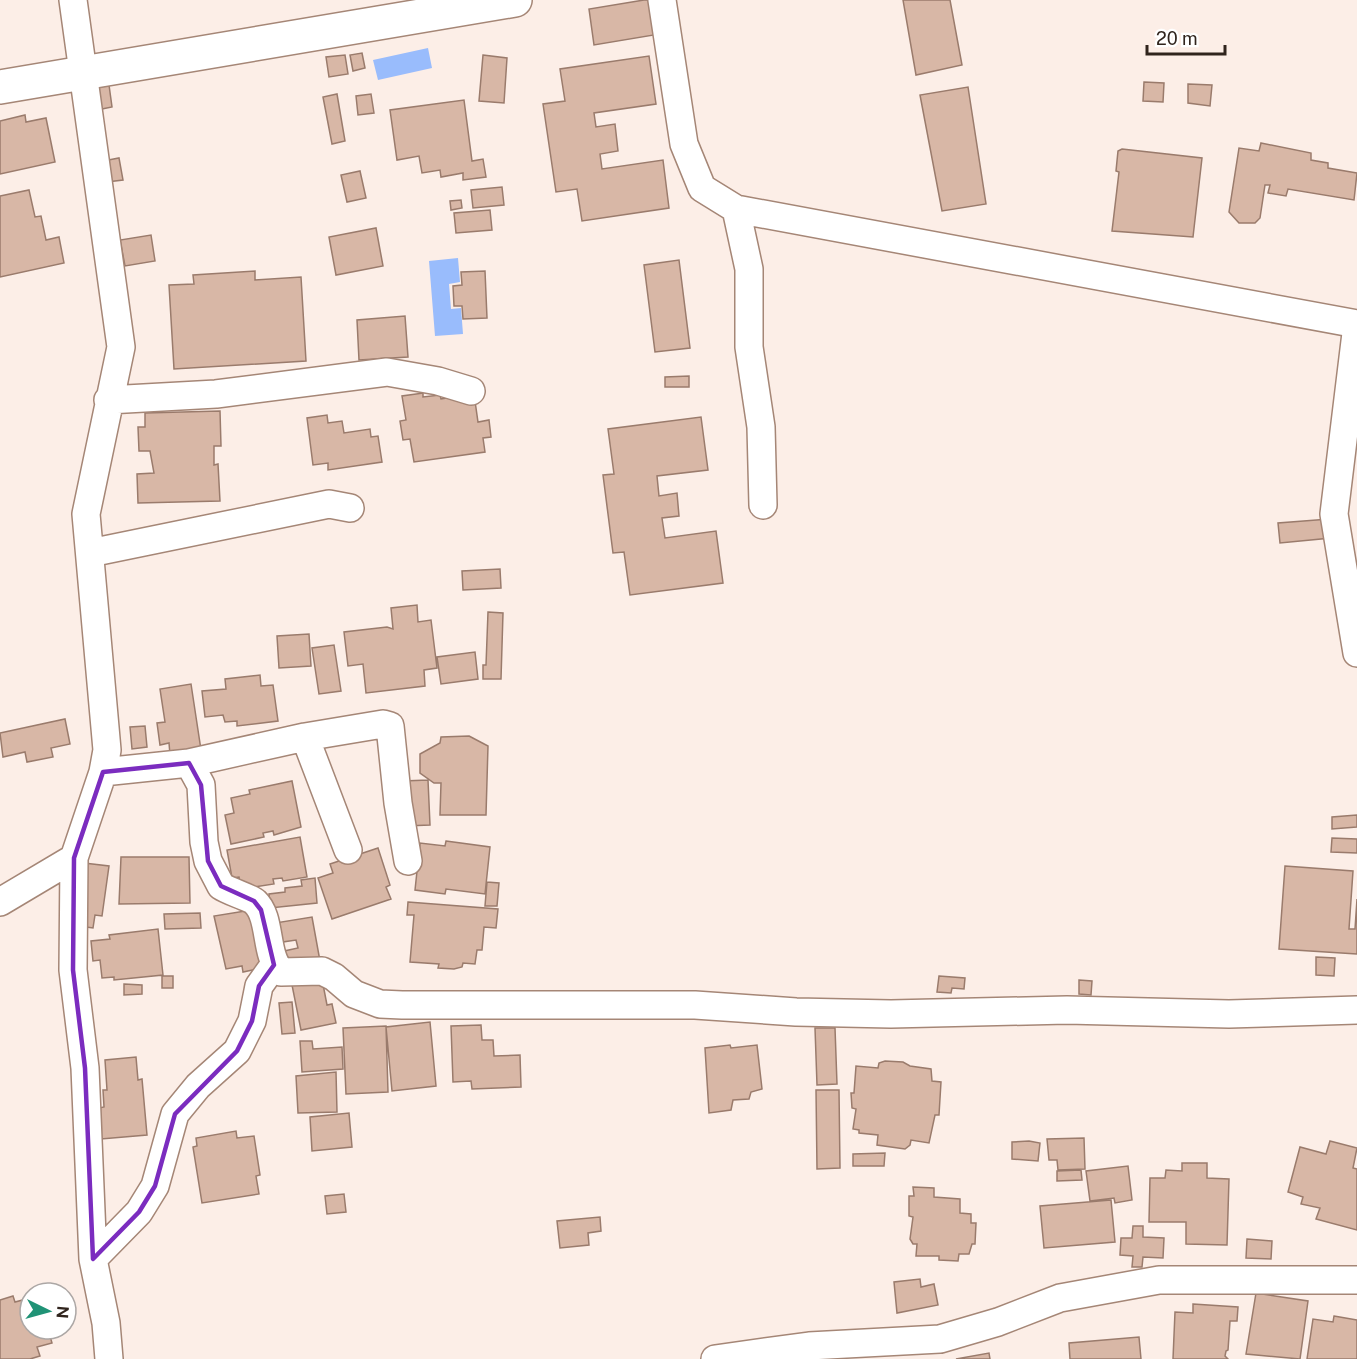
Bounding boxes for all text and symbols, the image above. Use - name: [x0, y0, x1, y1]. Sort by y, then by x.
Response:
- scale bar: [1147, 18, 1225, 56]
- text: 20 m: [1156, 28, 1198, 49]
- north arrow: [18, 1281, 78, 1341]
- text: N: [52, 1305, 72, 1319]

